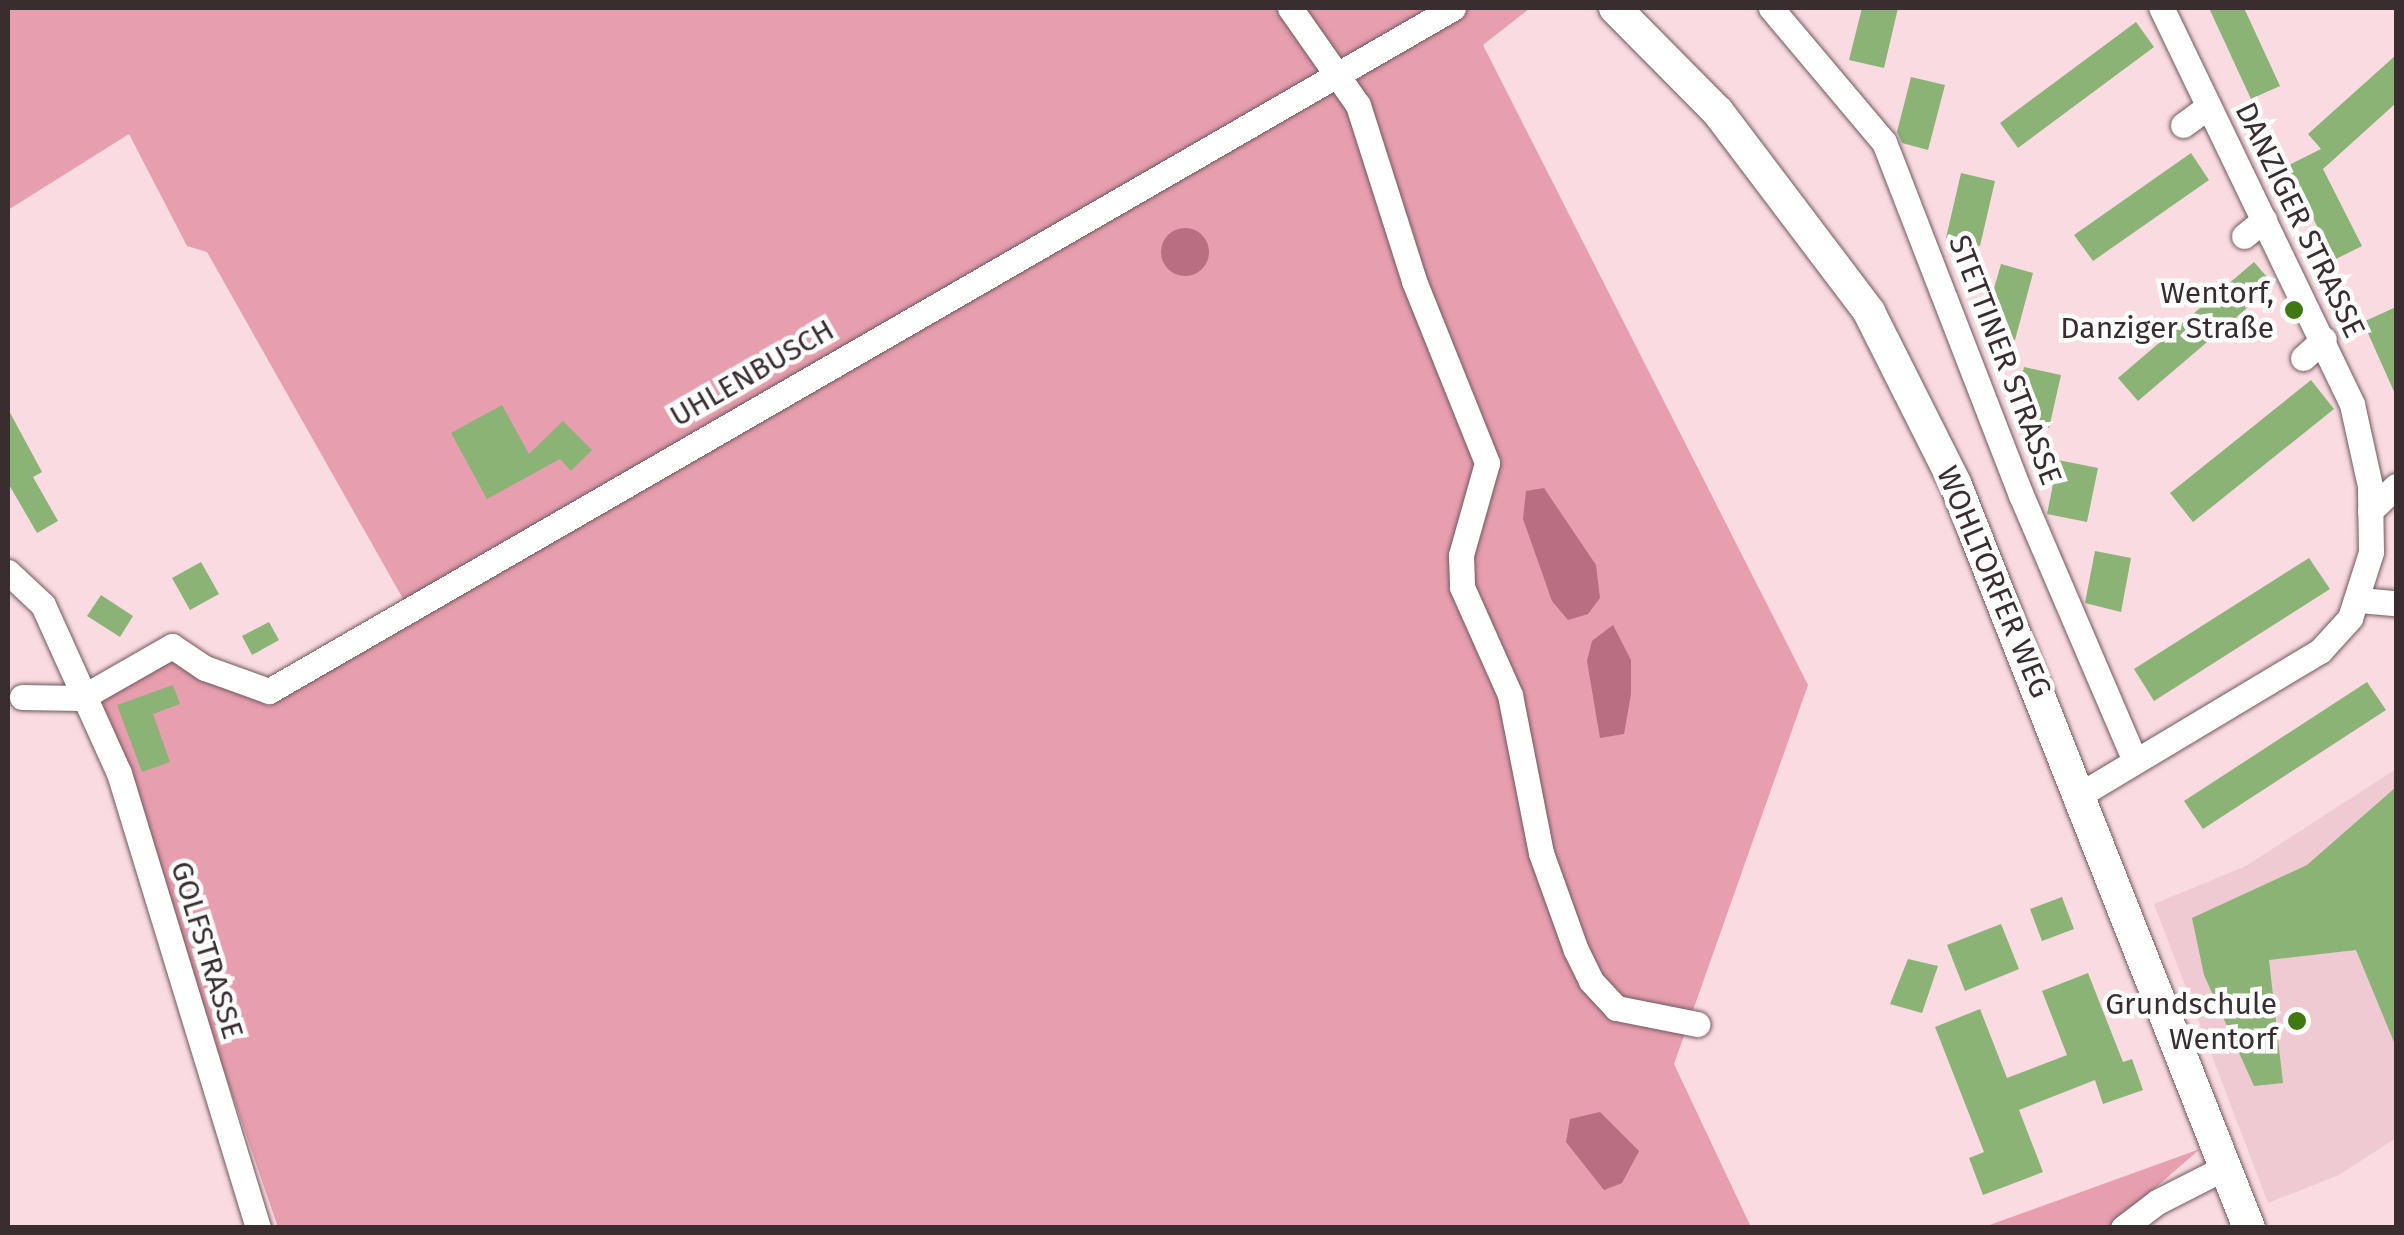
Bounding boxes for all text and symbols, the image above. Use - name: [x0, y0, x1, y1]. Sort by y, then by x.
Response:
- street label: DANZIGER STRASSE: [2227, 97, 2373, 343]
- street label: STETTINER STRASSE: [1941, 230, 2069, 490]
- place label: Wentorf, Danziger Straße: [2060, 275, 2274, 346]
- marker: Wentorf, Danziger Straße: [2283, 299, 2305, 321]
- street label: UHLENBUSCH: [664, 312, 840, 434]
- street label: WOHLTORFER WEG: [1929, 461, 2059, 703]
- street label: GOLFSTRASSE: [163, 857, 251, 1043]
- place label: Grundschule Wentorf: [2105, 986, 2277, 1056]
- marker: Grundschule Wentorf: [2286, 1010, 2308, 1032]

